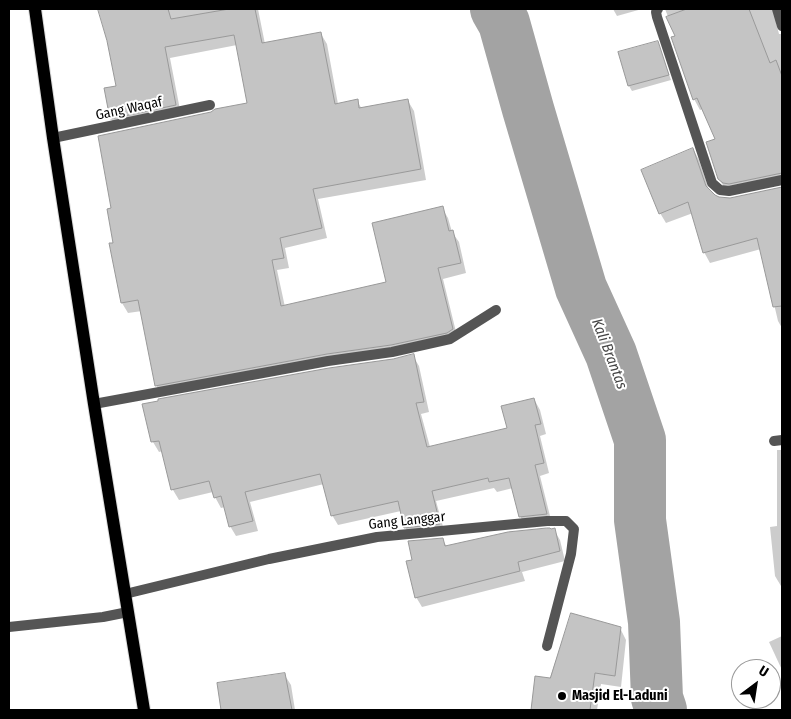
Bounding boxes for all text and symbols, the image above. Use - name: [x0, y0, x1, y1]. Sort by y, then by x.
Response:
- street label: Gang Waqaf: [94, 94, 164, 124]
- water label: Kali Brantas: [587, 316, 631, 392]
- street label: Gang Langgar: [368, 509, 446, 533]
- north arrow: [731, 659, 781, 709]
- text: U: [756, 662, 771, 681]
- place label: Masjid El-Laduni: [572, 688, 668, 704]
- marker: Masjid El-Laduni: [556, 690, 568, 702]

